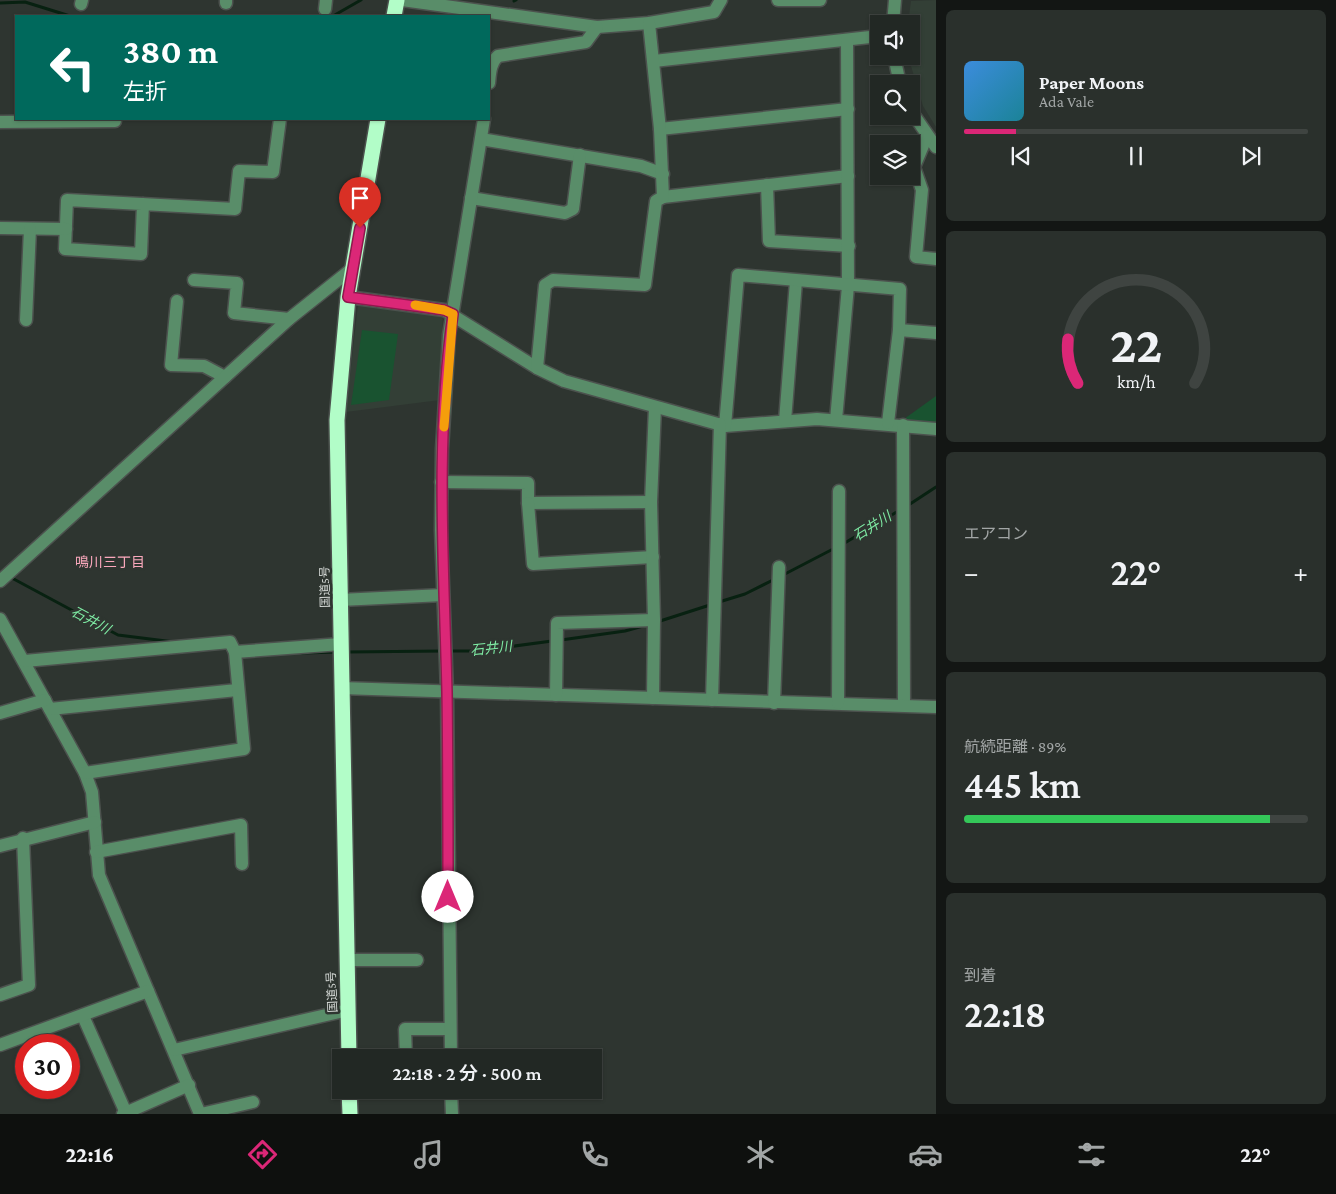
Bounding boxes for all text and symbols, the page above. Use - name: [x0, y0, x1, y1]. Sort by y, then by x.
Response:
- map controls: [870, 15, 920, 185]
- button: sound: [870, 15, 920, 65]
- text: 380 m: [123, 32, 218, 71]
- icon: left: [40, 35, 105, 100]
- text: Paper Moons: [1039, 72, 1144, 93]
- button: search: [870, 75, 920, 125]
- text: 左折: [123, 79, 167, 104]
- text: Ada Vale: [1039, 93, 1094, 110]
- button: layers: [870, 135, 920, 185]
- icon: previous: [1007, 142, 1035, 170]
- icon: pause: [1122, 142, 1150, 170]
- icon: next: [1237, 142, 1265, 170]
- pin: [339, 177, 381, 228]
- icon: arrive: [346, 184, 374, 212]
- text: 22: [1110, 315, 1162, 373]
- text: km/h: [1117, 372, 1156, 392]
- water label: 石井川: [850, 507, 896, 544]
- text: エアコン: [964, 525, 1028, 542]
- text: 22°: [1111, 551, 1161, 593]
- district label: 鳴川三丁目: [75, 554, 145, 570]
- text: −: [964, 557, 979, 588]
- text: +: [1293, 557, 1308, 588]
- street label: 国道5号: [318, 566, 332, 608]
- water label: 石井川: [69, 603, 115, 638]
- water label: 石井川: [469, 638, 515, 658]
- text: 航続距離 · 89%: [964, 738, 1066, 755]
- text: 445 km: [964, 764, 1081, 806]
- position arrow: [421, 870, 473, 922]
- text: 到着: [964, 967, 996, 984]
- street label: 国道5号: [324, 971, 340, 1013]
- text: 22:18: [964, 993, 1046, 1035]
- speed limit sign: 30: [15, 1034, 80, 1099]
- text: 22:18 · 2 分 · 500 m: [392, 1063, 542, 1084]
- icon: directions: [245, 1137, 280, 1172]
- icon: music: [411, 1137, 446, 1172]
- icon: phone: [577, 1137, 612, 1172]
- icon: climate: [743, 1137, 778, 1172]
- icon: car: [908, 1137, 943, 1172]
- icon: filters: [1074, 1137, 1109, 1172]
- text: 22:16: [65, 1142, 114, 1167]
- text: 22°: [1240, 1142, 1271, 1167]

